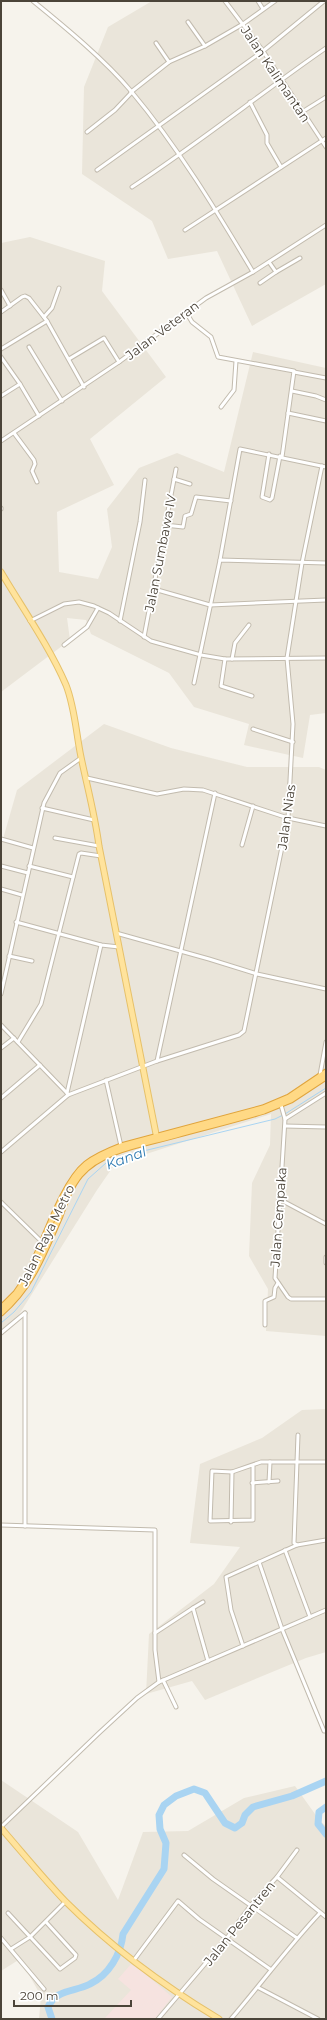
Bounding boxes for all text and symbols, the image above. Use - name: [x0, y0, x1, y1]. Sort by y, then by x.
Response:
- street label: Jalan Kalimantan: [237, 22, 314, 125]
- street label: Jalan Veteran: [121, 297, 202, 363]
- street label: Jalan Sumbawa IV: [141, 492, 179, 614]
- street label: Jalan Nias: [273, 783, 298, 852]
- water label: Kanal: [103, 1142, 149, 1174]
- street label: Jalan Cempaka: [266, 1167, 289, 1268]
- street label: Jalan Raya Metro: [14, 1182, 78, 1289]
- street label: Jalan Pesantren: [199, 1877, 278, 1969]
- scale bar: [14, 1982, 131, 2008]
- text: 200 m: [20, 1988, 59, 2003]

